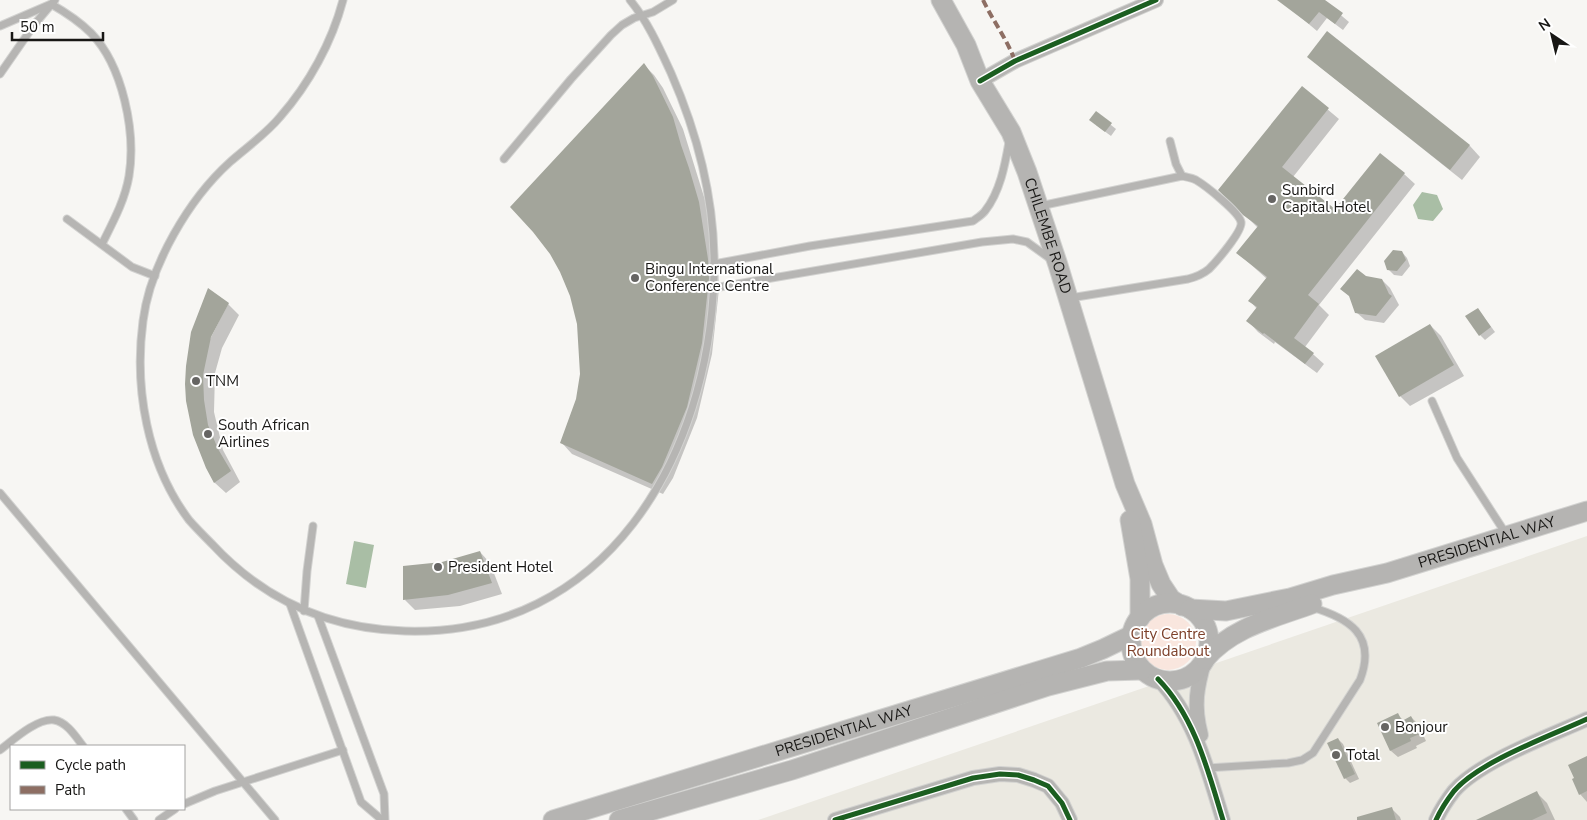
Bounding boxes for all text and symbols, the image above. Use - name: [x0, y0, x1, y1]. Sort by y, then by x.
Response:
- scale bar: [12, 10, 104, 42]
- north arrow: [1527, 10, 1577, 60]
- text: N: [1535, 14, 1555, 36]
- text: 50 m: [20, 17, 55, 37]
- street label: CHILEMBE ROAD: [1020, 175, 1076, 296]
- place label: Sunbird Capital Hotel: [1282, 180, 1371, 217]
- marker: Sunbird Capital Hotel: [1266, 193, 1278, 205]
- place label: Bingu International Conference Centre: [645, 259, 774, 296]
- marker: Bingu International Conference Centre: [629, 272, 641, 284]
- place label: TNM: [206, 371, 239, 391]
- marker: TNM: [190, 375, 202, 387]
- place label: South African Airlines: [218, 415, 310, 452]
- marker: South African Airlines: [202, 428, 214, 440]
- street label: PRESIDENTIAL WAY: [1416, 511, 1559, 573]
- place label: President Hotel: [448, 557, 553, 577]
- marker: President Hotel: [432, 561, 444, 573]
- park label: City Centre Roundabout: [1127, 624, 1210, 661]
- street label: PRESIDENTIAL WAY: [772, 700, 916, 761]
- place label: Bonjour: [1395, 717, 1448, 737]
- marker: Bonjour: [1379, 721, 1391, 733]
- legend: [10, 745, 185, 810]
- place label: Total: [1346, 745, 1380, 765]
- marker: Total: [1330, 749, 1342, 761]
- text: Cycle path: [55, 755, 126, 775]
- text: Path: [55, 780, 86, 800]

